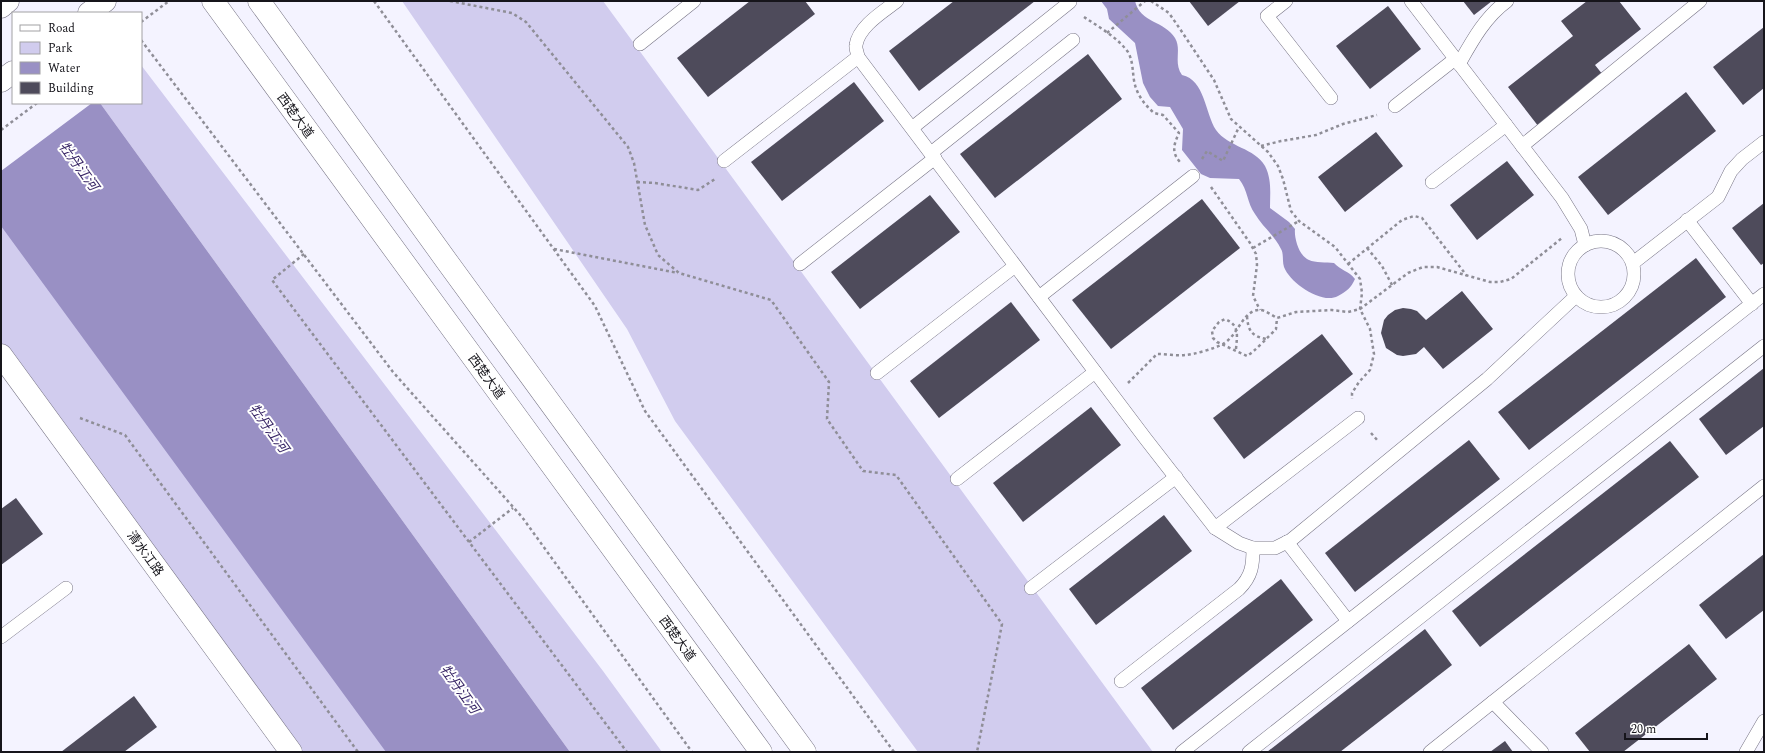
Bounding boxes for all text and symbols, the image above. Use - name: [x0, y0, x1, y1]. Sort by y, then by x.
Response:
- legend: [12, 12, 142, 104]
- text: Road: [48, 19, 75, 38]
- text: Park: [48, 39, 73, 58]
- text: Water: [48, 59, 80, 78]
- text: Building: [48, 79, 94, 98]
- street label: 西楚大道: [272, 89, 319, 143]
- water label: 牡丹江河: [54, 137, 105, 198]
- street label: 西楚大道: [463, 350, 510, 404]
- water label: 牡丹江河: [244, 399, 295, 460]
- street label: 清水江路: [122, 527, 169, 581]
- street label: 西楚大道: [654, 612, 701, 666]
- water label: 牡丹江河: [435, 660, 486, 721]
- scale bar: [1625, 715, 1707, 741]
- text: 20 m: [1631, 720, 1656, 739]

